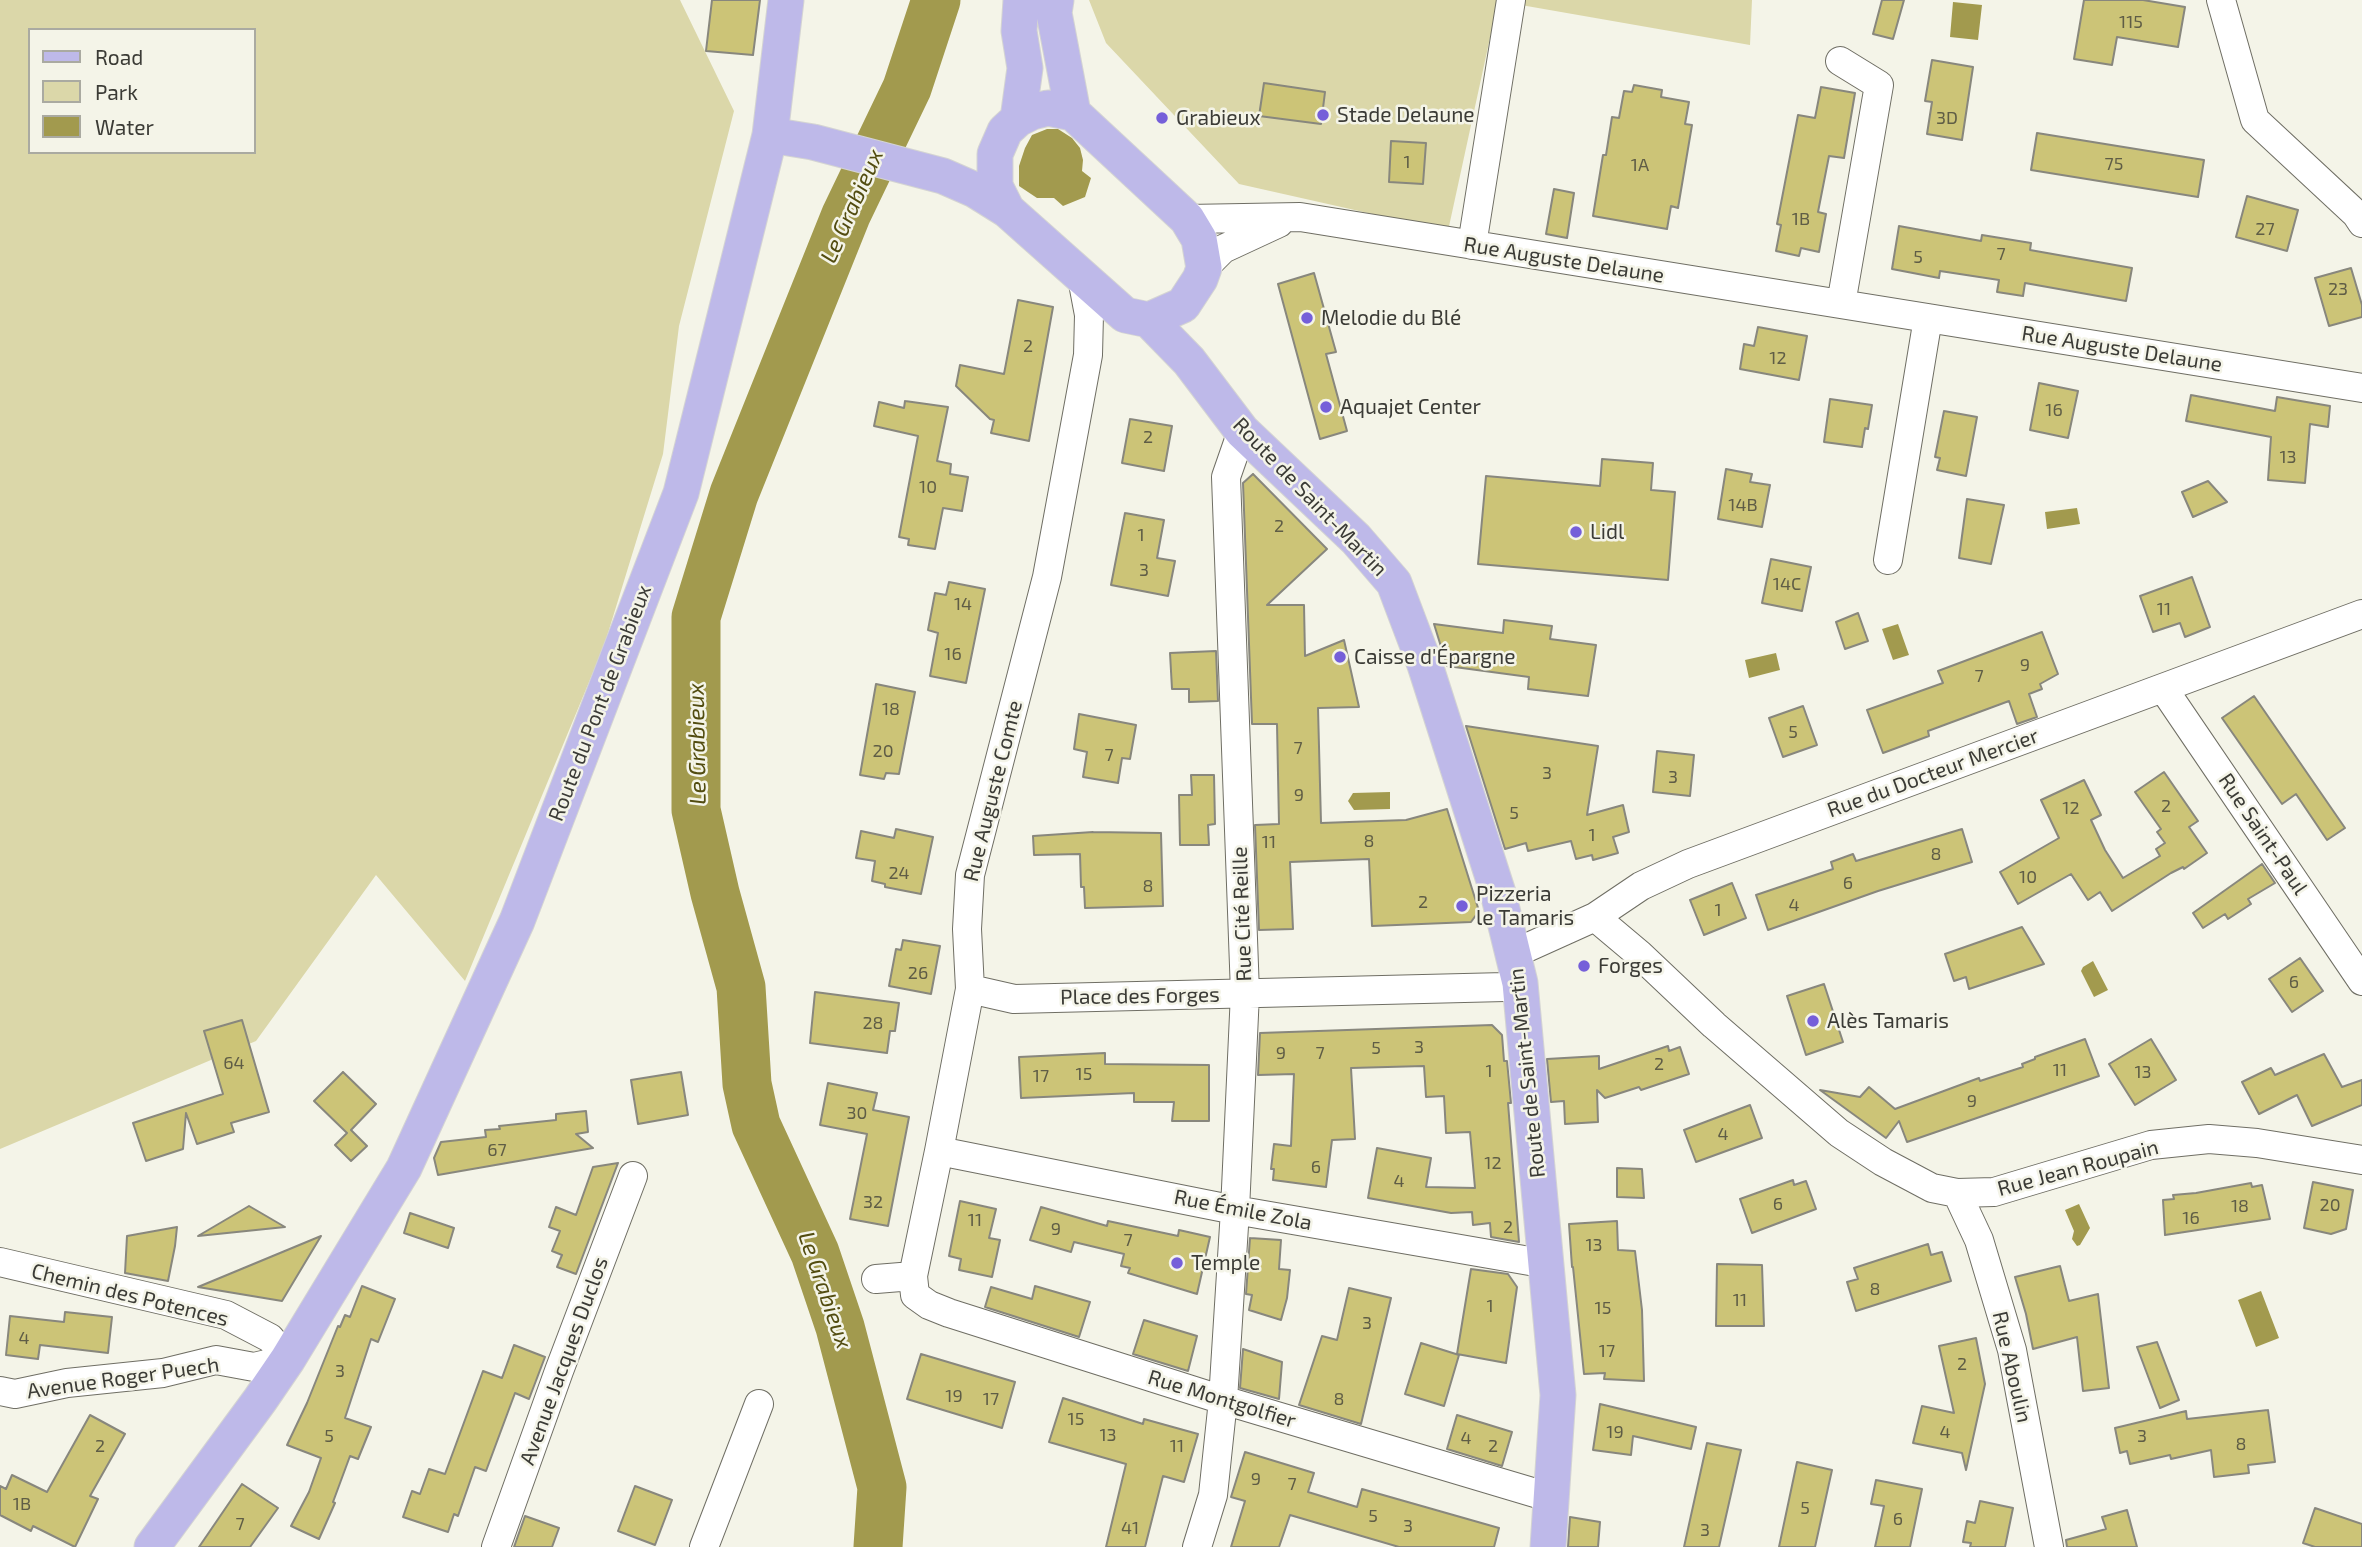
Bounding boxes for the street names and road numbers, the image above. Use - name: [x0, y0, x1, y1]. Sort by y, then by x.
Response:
- street label: Rue Auguste Delaune: [1462, 232, 1666, 288]
- street label: Rue Auguste Delaune: [2020, 321, 2224, 377]
- street label: Route de Saint-Martin: [1228, 413, 1392, 581]
- street label: Route du Pont de Grabieux: [543, 581, 657, 825]
- street label: Rue Auguste Comte: [958, 698, 1028, 884]
- street label: Rue du Docteur Mercier: [1824, 723, 2042, 823]
- street label: Rue Saint-Paul: [2213, 768, 2313, 900]
- street label: Rue Cité Reille: [1227, 846, 1257, 982]
- street label: Route de Saint-Martin: [1503, 967, 1551, 1179]
- street label: Place des Forges: [1060, 982, 1220, 1010]
- street label: Rue Jean Roupain: [1995, 1134, 2161, 1202]
- street label: Rue Émile Zola: [1172, 1184, 1314, 1236]
- street label: Avenue Jacques Duclos: [515, 1254, 613, 1468]
- street label: Chemin des Potences: [29, 1258, 231, 1332]
- street label: Rue Aboulin: [1987, 1309, 2037, 1425]
- street label: Avenue Roger Puech: [25, 1352, 221, 1404]
- street label: Rue Montgolfier: [1145, 1364, 1299, 1434]

